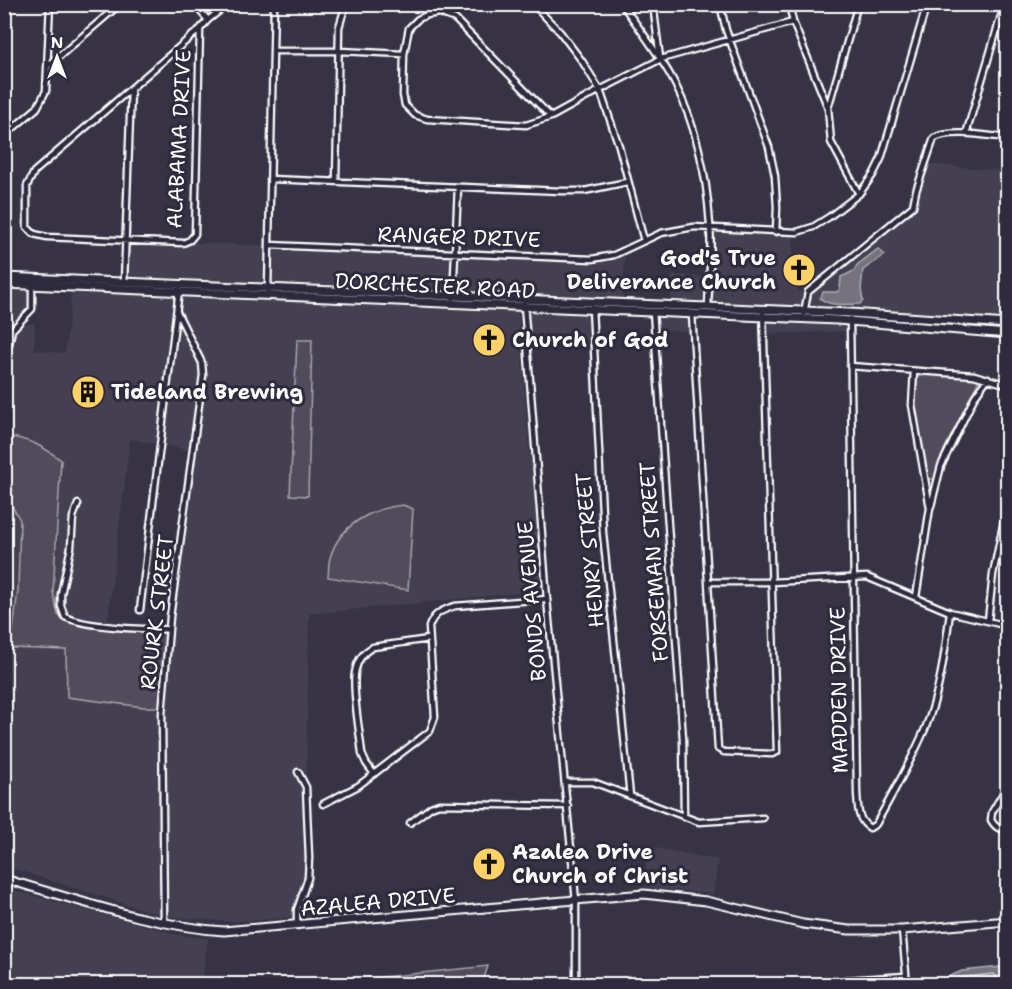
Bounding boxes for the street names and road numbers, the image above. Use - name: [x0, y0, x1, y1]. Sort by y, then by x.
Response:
- street label: ALABAMA DRIVE: [160, 49, 198, 229]
- street label: RANGER DRIVE: [377, 220, 541, 254]
- street label: DORCHESTER ROAD: [334, 267, 536, 305]
- street label: FORSEMAN STREET: [633, 461, 675, 663]
- street label: HENRY STREET: [569, 471, 611, 629]
- street label: BONDS AVENUE: [511, 520, 553, 682]
- street label: ROURK STREET: [134, 533, 180, 691]
- street label: MADDEN DRIVE: [824, 606, 854, 774]
- street label: AZALEA DRIVE: [299, 881, 457, 923]

